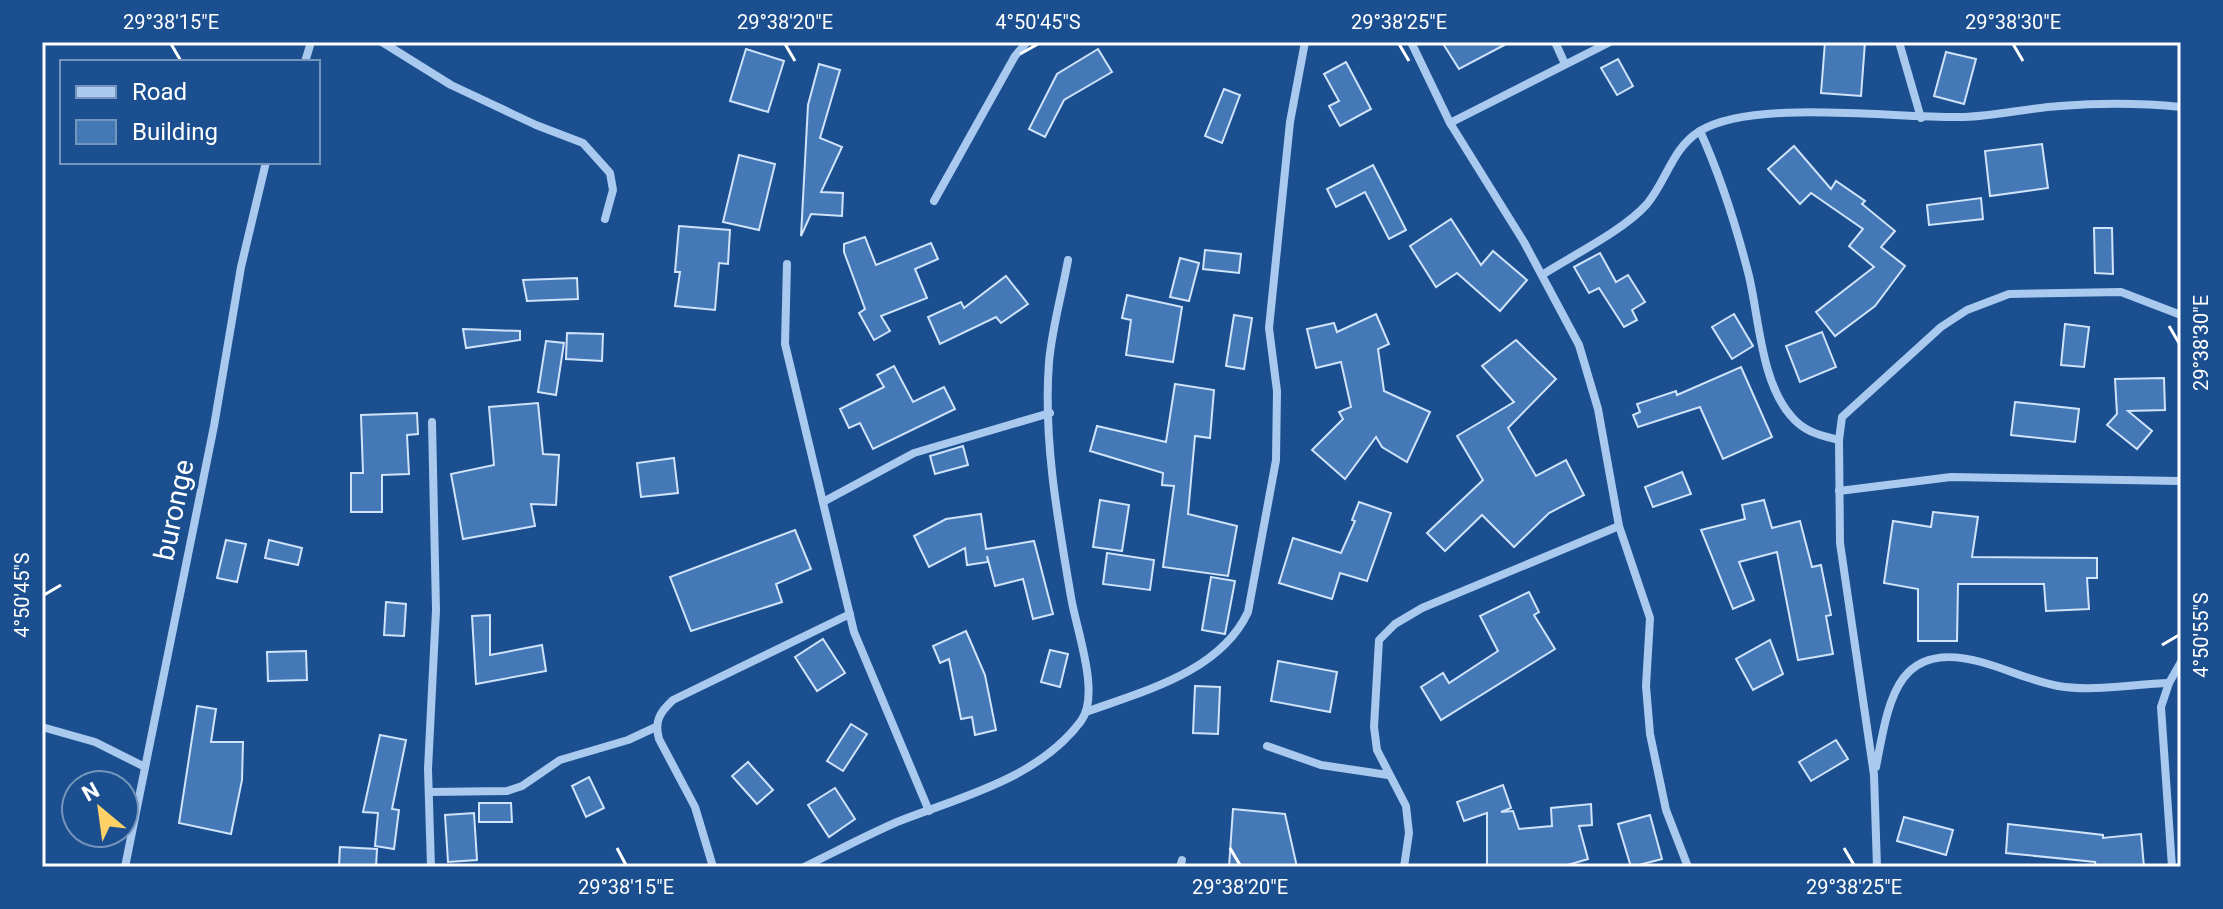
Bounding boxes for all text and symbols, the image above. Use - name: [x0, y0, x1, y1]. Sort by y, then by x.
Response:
- text: 29°38'15"E: [123, 10, 219, 34]
- text: 29°38'20"E: [737, 10, 833, 34]
- text: 4°50'45"S: [995, 10, 1081, 34]
- text: 29°38'25"E: [1351, 10, 1447, 34]
- text: 29°38'30"E: [1965, 10, 2061, 34]
- legend: [60, 60, 320, 164]
- text: Road: [132, 78, 187, 106]
- text: Building: [132, 118, 218, 146]
- text: 29°38'30"E: [2189, 295, 2213, 391]
- street label: buronge: [147, 457, 201, 563]
- text: 4°50'45"S: [10, 552, 34, 638]
- text: 4°50'55"S: [2189, 592, 2213, 678]
- north arrow: [60, 769, 140, 849]
- text: N: [78, 777, 103, 807]
- text: 29°38'15"E: [578, 875, 674, 899]
- text: 29°38'20"E: [1192, 875, 1288, 899]
- text: 29°38'25"E: [1806, 875, 1902, 899]

